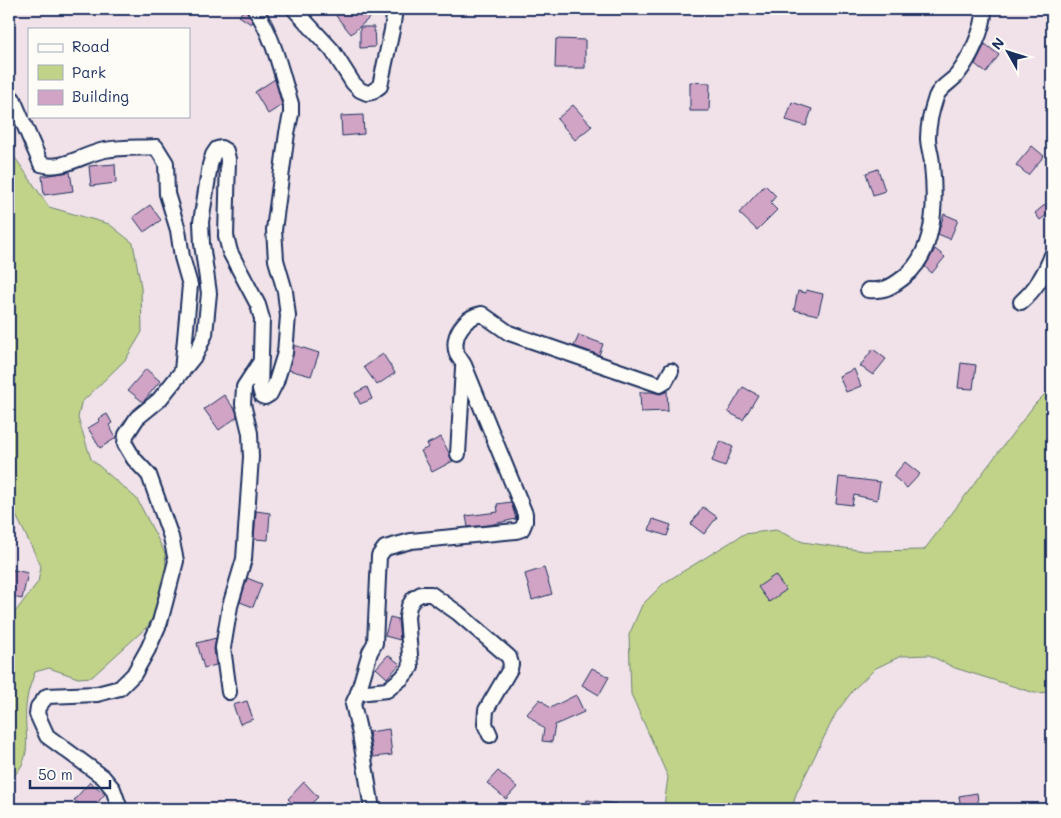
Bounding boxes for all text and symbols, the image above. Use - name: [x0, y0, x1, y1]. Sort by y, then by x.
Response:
- legend: [28, 28, 190, 118]
- north arrow: [984, 28, 1034, 78]
- text: N: [987, 33, 1008, 54]
- text: Road: [72, 36, 109, 56]
- text: Park: [72, 62, 106, 82]
- text: Building: [72, 86, 129, 106]
- scale bar: [30, 758, 110, 790]
- text: 50 m: [38, 764, 73, 784]

